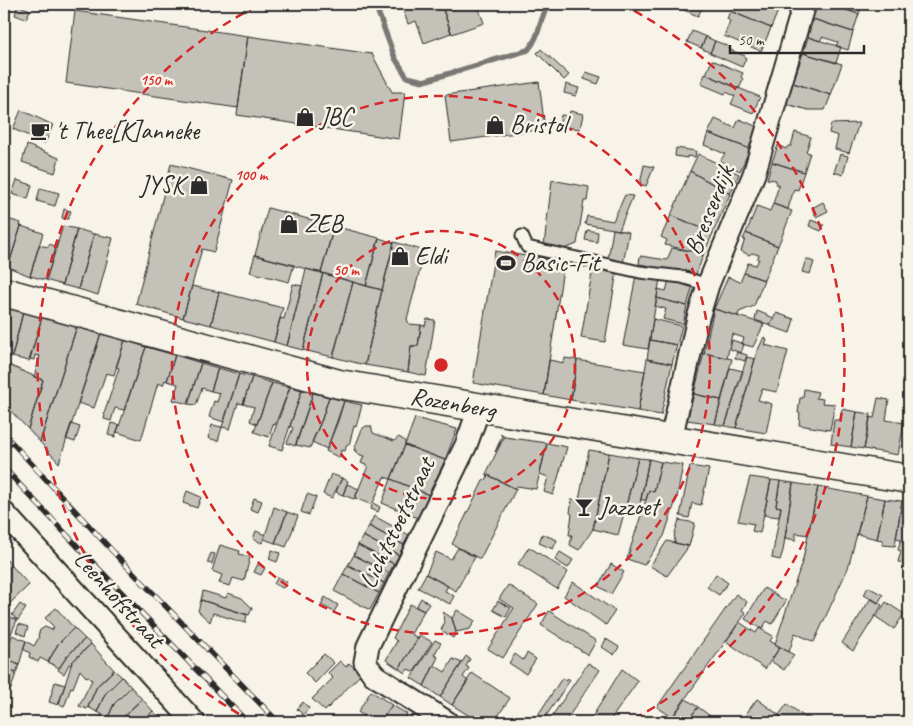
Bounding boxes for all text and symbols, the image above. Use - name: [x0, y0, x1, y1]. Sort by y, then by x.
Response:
- scale bar: [730, 22, 864, 54]
- text: 50 m: [738, 31, 765, 50]
- text: 150 m: [140, 71, 174, 90]
- place label: JBC: [319, 101, 355, 133]
- shop icon: JBC: [294, 106, 316, 128]
- place label: Bristol: [510, 109, 571, 141]
- shop icon: Bristol: [484, 114, 506, 136]
- place label: 't Thee[K]anneke: [55, 115, 201, 147]
- cafe icon: 't Thee[K]anneke: [29, 120, 51, 142]
- street label: Bresserdijk: [677, 159, 742, 259]
- text: 100 m: [235, 166, 269, 185]
- place label: JYSK: [139, 169, 189, 201]
- shop icon: JYSK: [188, 174, 210, 196]
- place label: ZEB: [304, 208, 345, 240]
- shop icon: ZEB: [278, 213, 300, 235]
- place label: Eldi: [415, 240, 450, 272]
- shop icon: Eldi: [389, 245, 411, 267]
- place label: Basic-Fit: [521, 247, 602, 279]
- sports icon: Basic-Fit: [495, 252, 517, 274]
- text: 50 m: [333, 261, 360, 280]
- centre of rings: [432, 356, 450, 374]
- street label: Rozenberg: [408, 380, 500, 427]
- street label: Lichtstoetstraat: [352, 450, 444, 593]
- place label: Jazzoet: [598, 491, 662, 523]
- bar icon: Jazzoet: [573, 496, 595, 518]
- street label: Leenhofstraat: [67, 543, 173, 657]

